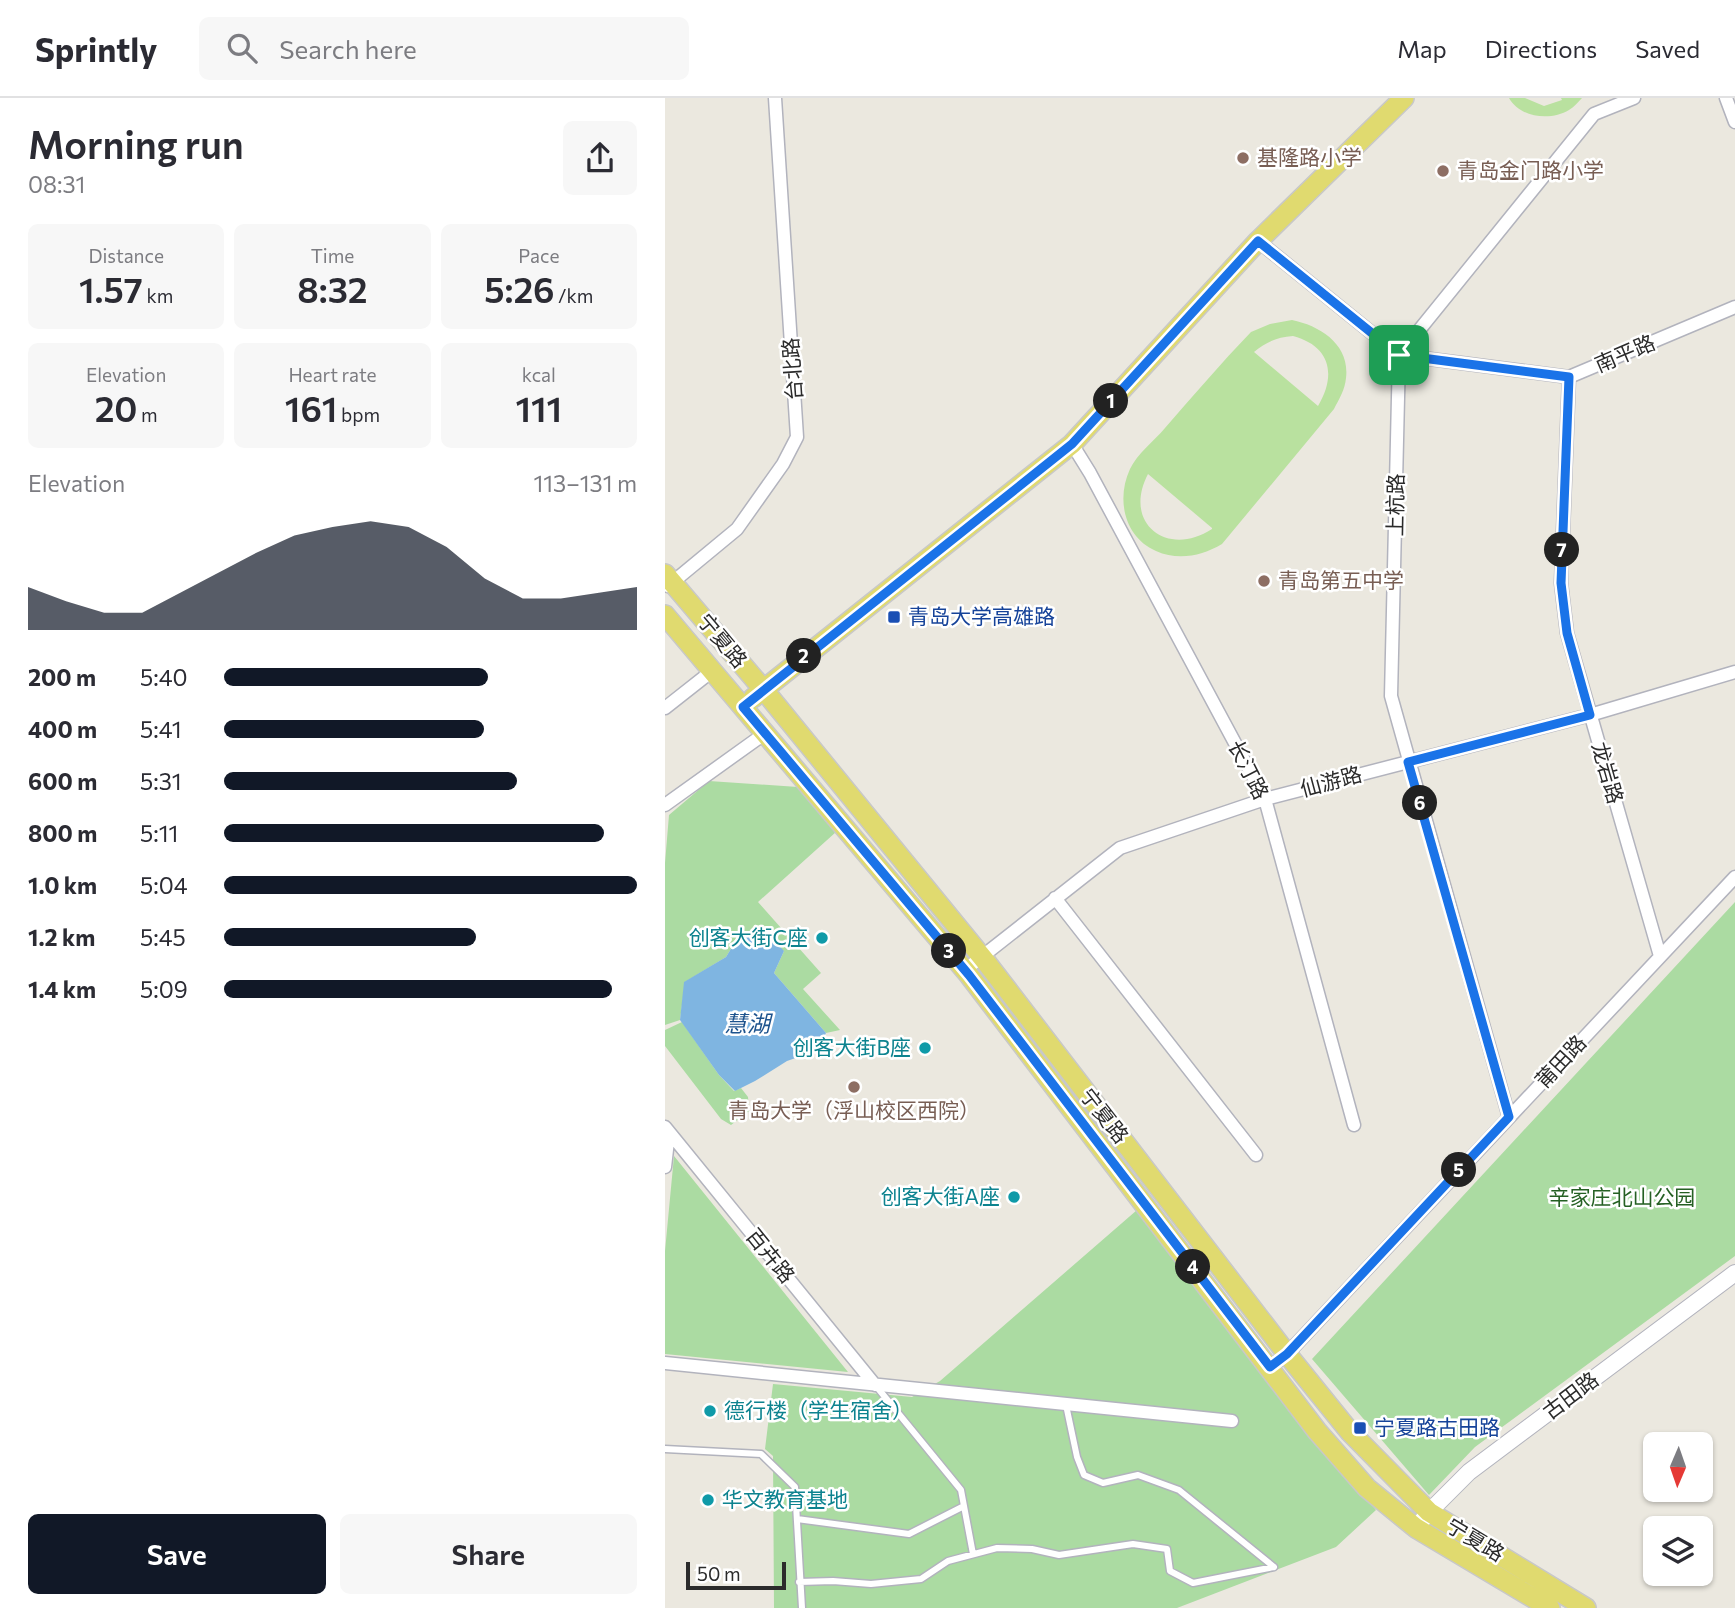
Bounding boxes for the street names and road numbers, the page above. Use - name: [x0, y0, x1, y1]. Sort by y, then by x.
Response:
- street label: 南平路: [1591, 329, 1658, 376]
- street label: 台北路: [777, 337, 806, 401]
- street label: 上杭路: [1381, 473, 1408, 537]
- street label: 宁夏路: [693, 608, 753, 672]
- street label: 长汀路: [1224, 736, 1275, 803]
- street label: 龙岩路: [1588, 739, 1629, 806]
- street label: 仙游路: [1297, 760, 1364, 801]
- street label: 莆田路: [1529, 1029, 1591, 1093]
- street label: 宁夏路: [1076, 1083, 1134, 1148]
- street label: 百卉路: [742, 1223, 801, 1287]
- street label: 古田路: [1537, 1366, 1603, 1424]
- street label: 宁夏路: [1442, 1512, 1509, 1566]

